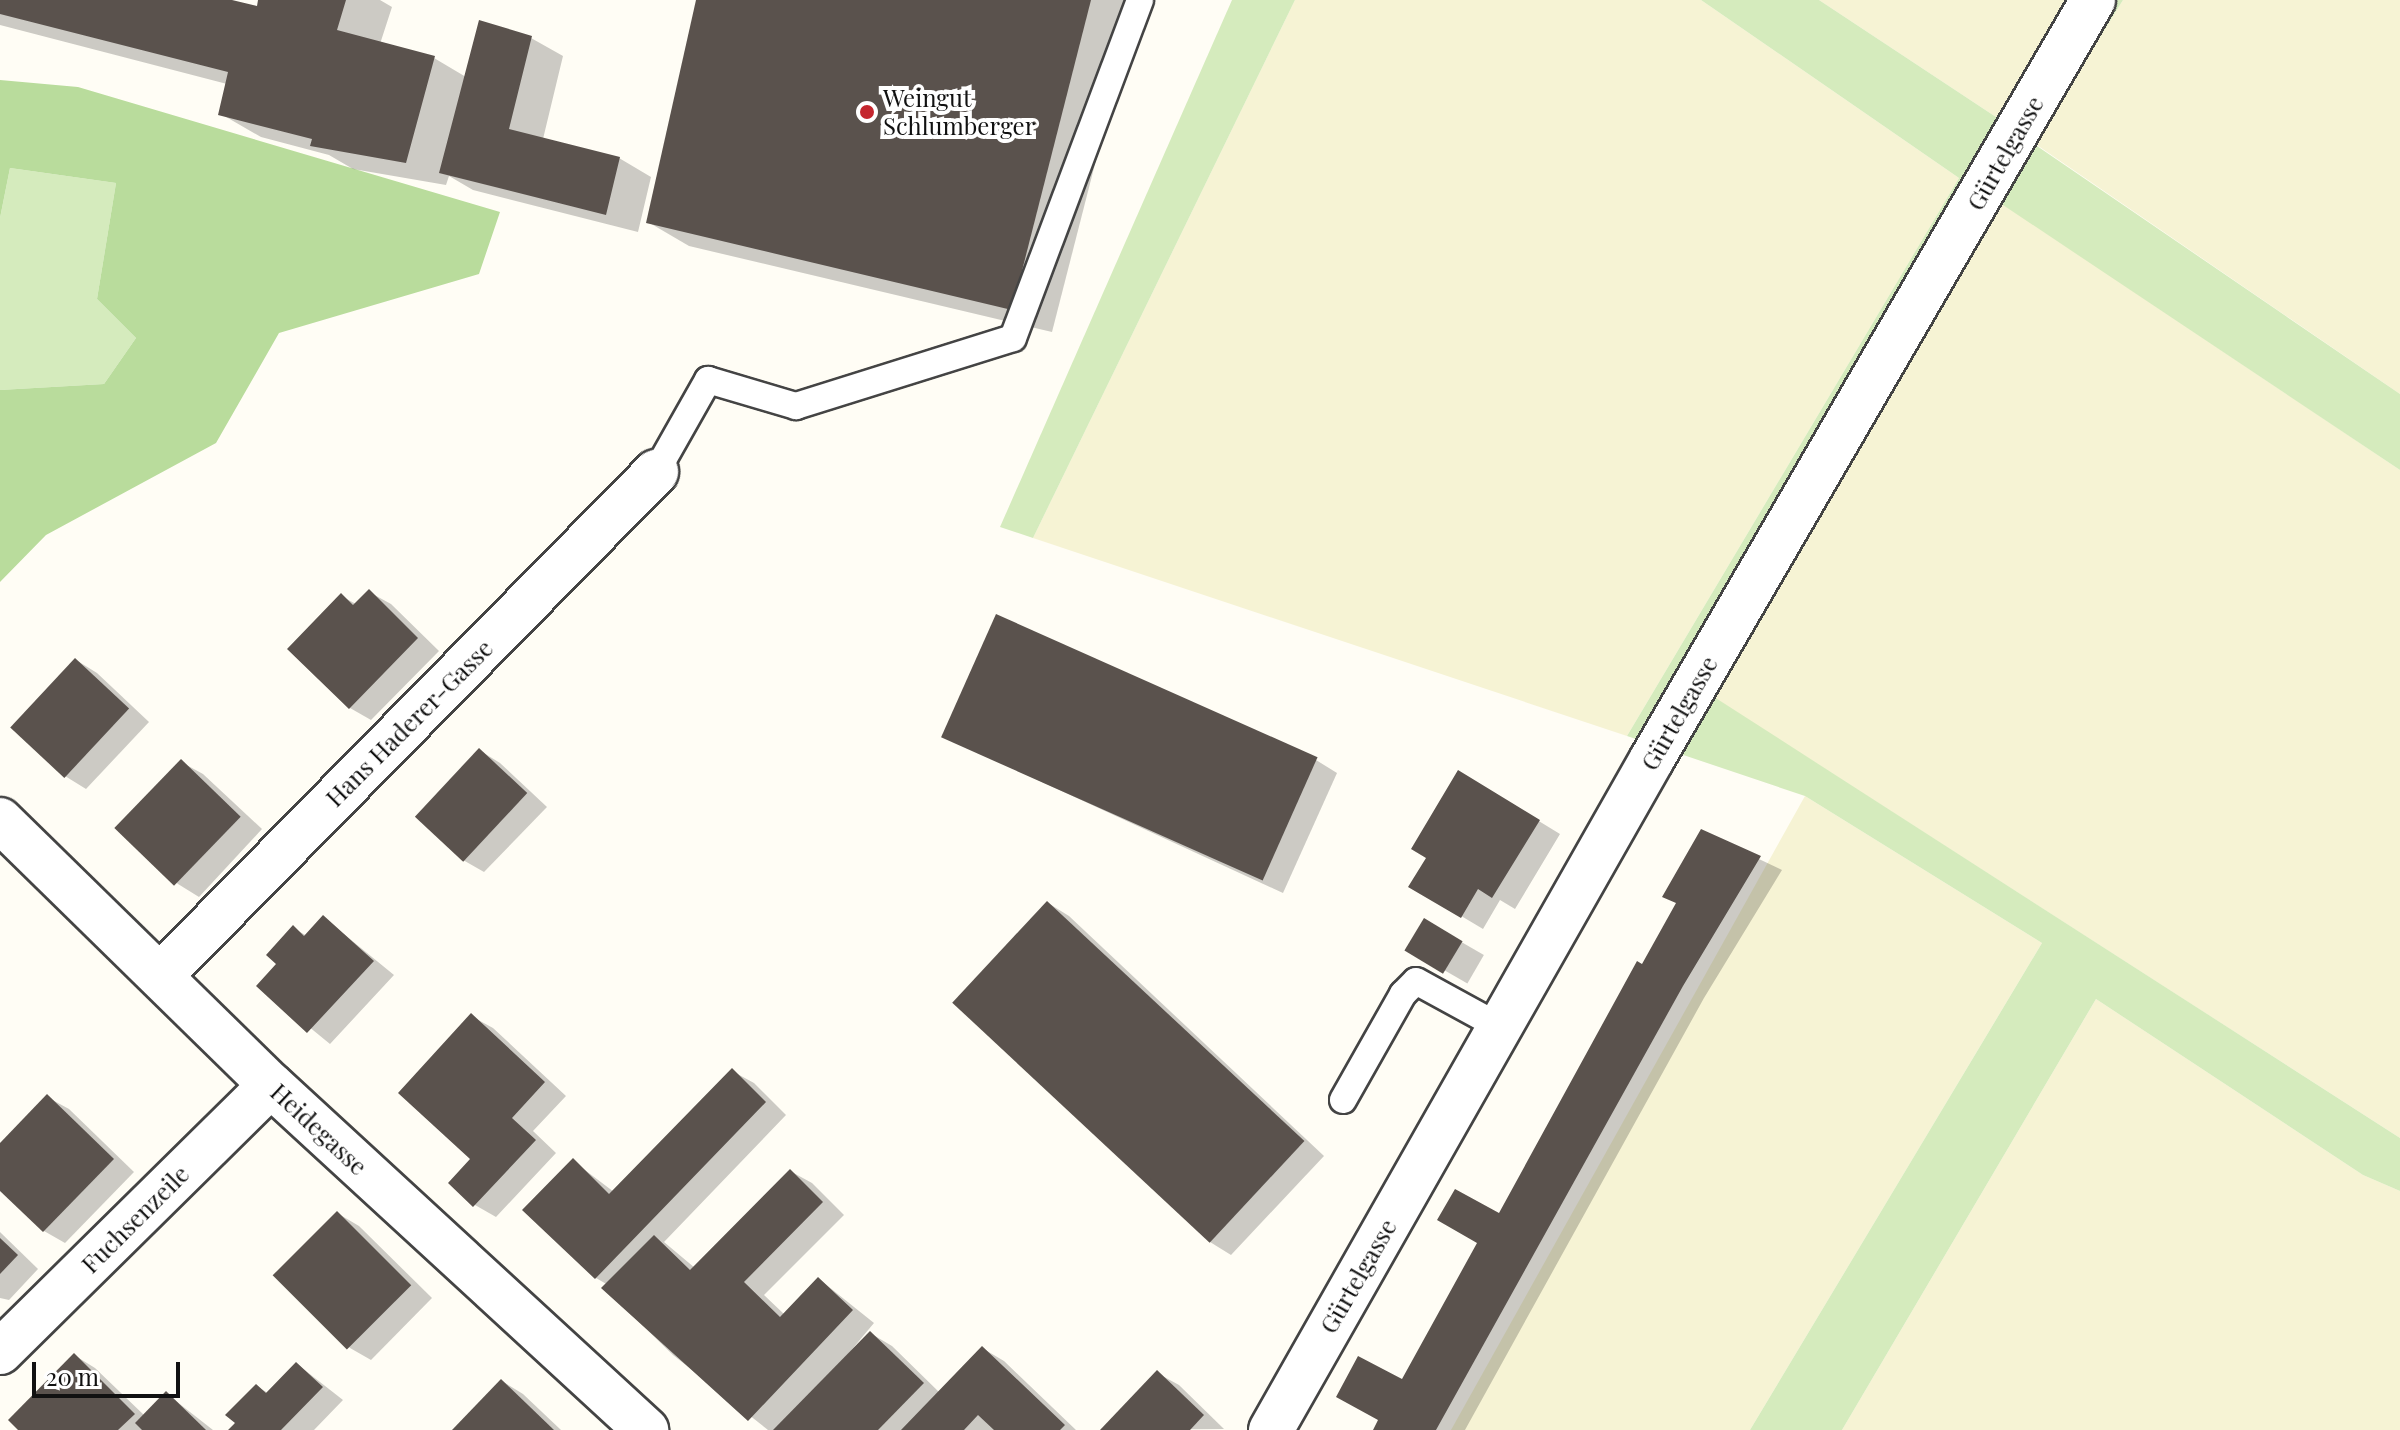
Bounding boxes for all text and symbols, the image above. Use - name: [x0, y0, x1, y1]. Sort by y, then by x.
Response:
- place label: Weingut Schlumberger: [883, 84, 1035, 140]
- street label: Gürtelgasse: [1961, 91, 2049, 215]
- marker: Weingut Schlumberger: [858, 103, 876, 121]
- street label: Hans Haderer-Gasse: [320, 634, 498, 812]
- street label: Gürtelgasse: [1635, 651, 1723, 775]
- street label: Heidegasse: [265, 1077, 373, 1181]
- street label: Fuchsenzeile: [75, 1159, 195, 1279]
- street label: Gürtelgasse: [1314, 1214, 1402, 1338]
- scale bar: [36, 1346, 184, 1396]
- text: 20 m: [46, 1360, 99, 1392]

